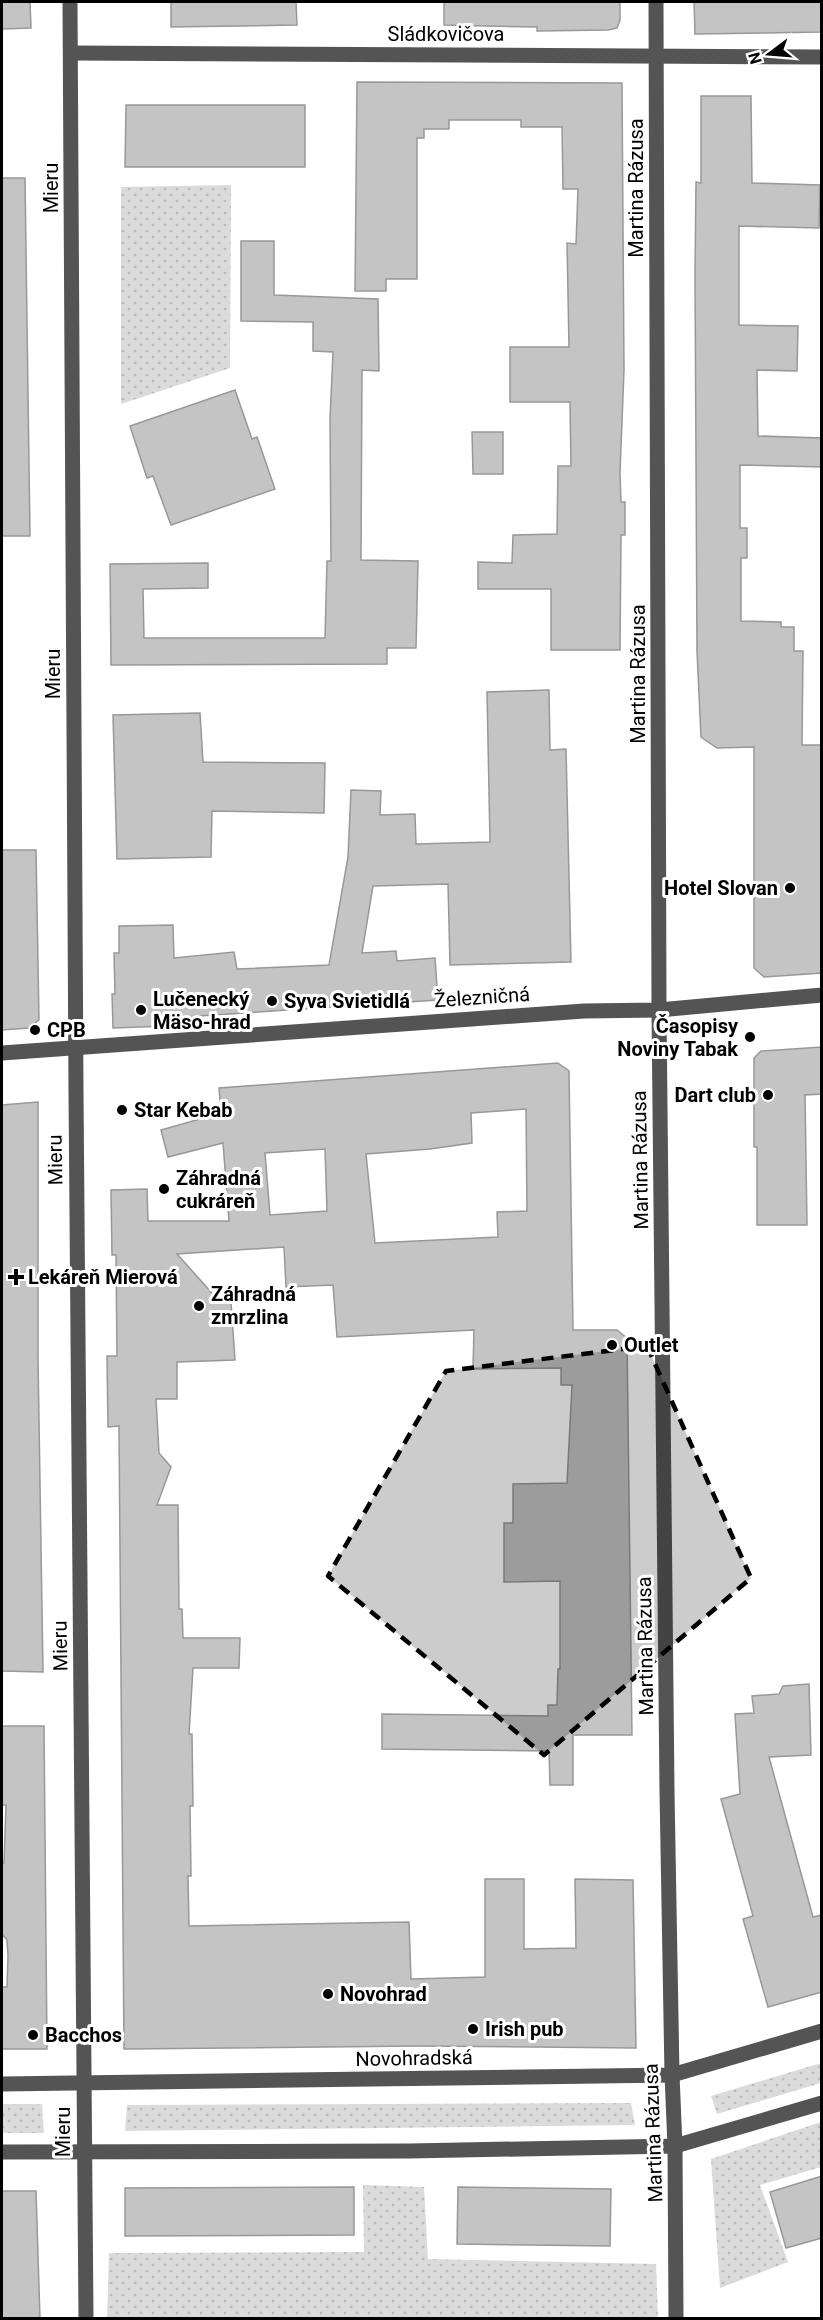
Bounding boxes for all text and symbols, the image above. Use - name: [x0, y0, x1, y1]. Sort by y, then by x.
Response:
- street label: Sládkovičova: [388, 22, 505, 46]
- north arrow: [739, 24, 799, 84]
- text: N: [744, 50, 766, 66]
- street label: Martina Rázusa: [624, 118, 648, 258]
- street label: Mieru: [39, 163, 63, 213]
- street label: Martina Rázusa: [626, 604, 650, 744]
- street label: Mieru: [41, 649, 65, 699]
- place label: Hotel Slovan: [664, 876, 778, 900]
- marker: Hotel Slovan: [783, 881, 797, 895]
- street label: Železničná: [433, 982, 531, 1012]
- place label: Lučenecký Mäso-hrad: [153, 987, 251, 1034]
- place label: Syva Svietidlá: [284, 989, 410, 1013]
- marker: Syva Svietidlá: [265, 994, 279, 1008]
- marker: Lučenecký Mäso-hrad: [134, 1003, 148, 1017]
- place label: Časopisy Noviny Tabak: [617, 1014, 739, 1061]
- place label: CPB: [47, 1018, 86, 1042]
- marker: CPB: [28, 1023, 42, 1037]
- marker: Časopisy Noviny Tabak: [743, 1030, 757, 1044]
- place label: Dart club: [675, 1083, 756, 1107]
- marker: Dart club: [761, 1088, 775, 1102]
- street label: Martina Rázusa: [627, 1090, 653, 1230]
- place label: Star Kebab: [134, 1098, 233, 1122]
- marker: Star Kebab: [115, 1103, 129, 1117]
- street label: Mieru: [43, 1134, 67, 1186]
- place label: Záhradná cukráreň: [176, 1166, 261, 1213]
- marker: Záhradná cukráreň: [157, 1182, 171, 1196]
- place label: Lekáreň Mierová: [28, 1265, 178, 1289]
- marker: Lekáreň Mierová: [9, 1270, 23, 1284]
- place label: Záhradná zmrzlina: [211, 1282, 296, 1329]
- marker: Záhradná zmrzlina: [192, 1299, 206, 1313]
- place label: Outlet: [624, 1333, 679, 1357]
- marker: Outlet: [605, 1338, 619, 1352]
- street label: Martina Rázusa: [632, 1576, 658, 1716]
- street label: Mieru: [48, 1620, 72, 1672]
- place label: Novohrad: [340, 1982, 427, 2006]
- marker: Novohrad: [321, 1987, 335, 2001]
- place label: Irish pub: [485, 2017, 564, 2041]
- marker: Irish pub: [466, 2022, 480, 2036]
- place label: Bacchos: [45, 2023, 122, 2047]
- marker: Bacchos: [26, 2028, 40, 2042]
- street label: Novohradská: [355, 2045, 473, 2071]
- street label: Martina Rázusa: [639, 2063, 667, 2203]
- street label: Mieru: [51, 2107, 75, 2157]

